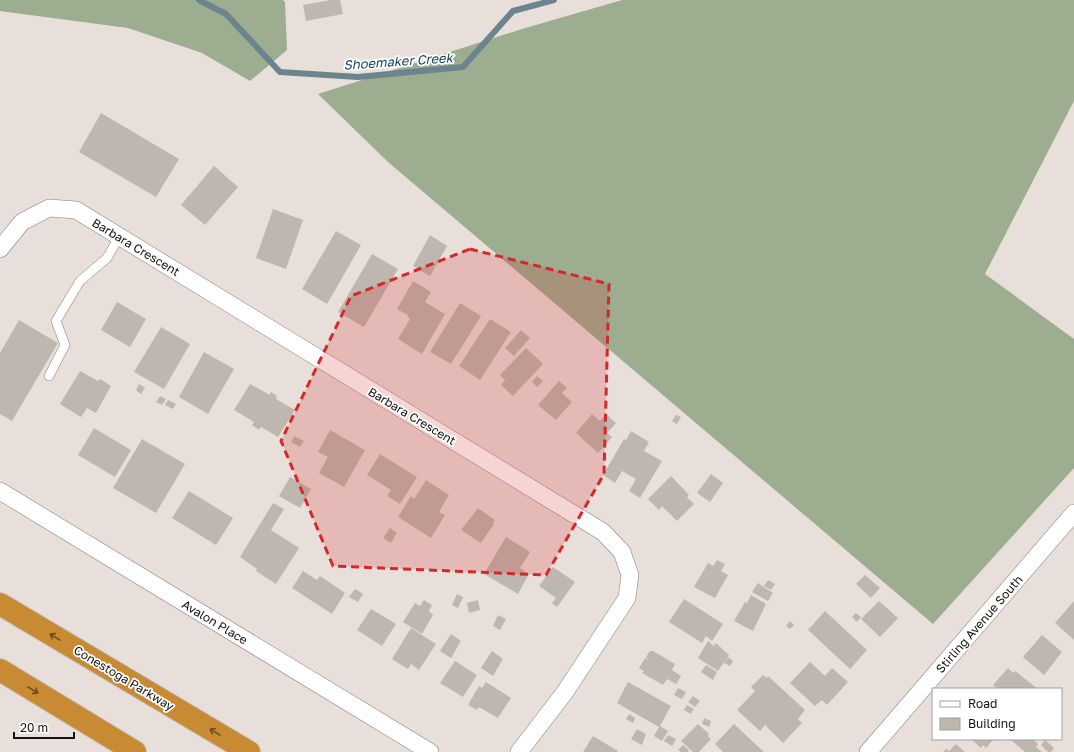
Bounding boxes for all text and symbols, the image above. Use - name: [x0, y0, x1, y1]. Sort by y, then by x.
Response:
- water label: Shoemaker Creek: [343, 49, 455, 73]
- street label: Barbara Crescent: [89, 215, 183, 279]
- street label: Barbara Crescent: [365, 384, 459, 448]
- street label: Stirling Avenue South: [932, 572, 1026, 676]
- street label: Avalon Place: [180, 597, 250, 647]
- one-way arrow: [49, 632, 61, 640]
- street label: Conestoga Parkway: [71, 642, 177, 714]
- one-way arrow: [27, 687, 39, 695]
- legend: [932, 688, 1062, 740]
- text: Road: [968, 696, 997, 711]
- scale bar: [14, 714, 74, 740]
- text: Building: [968, 716, 1016, 731]
- text: 20 m: [20, 720, 48, 735]
- one-way arrow: [210, 728, 221, 736]

